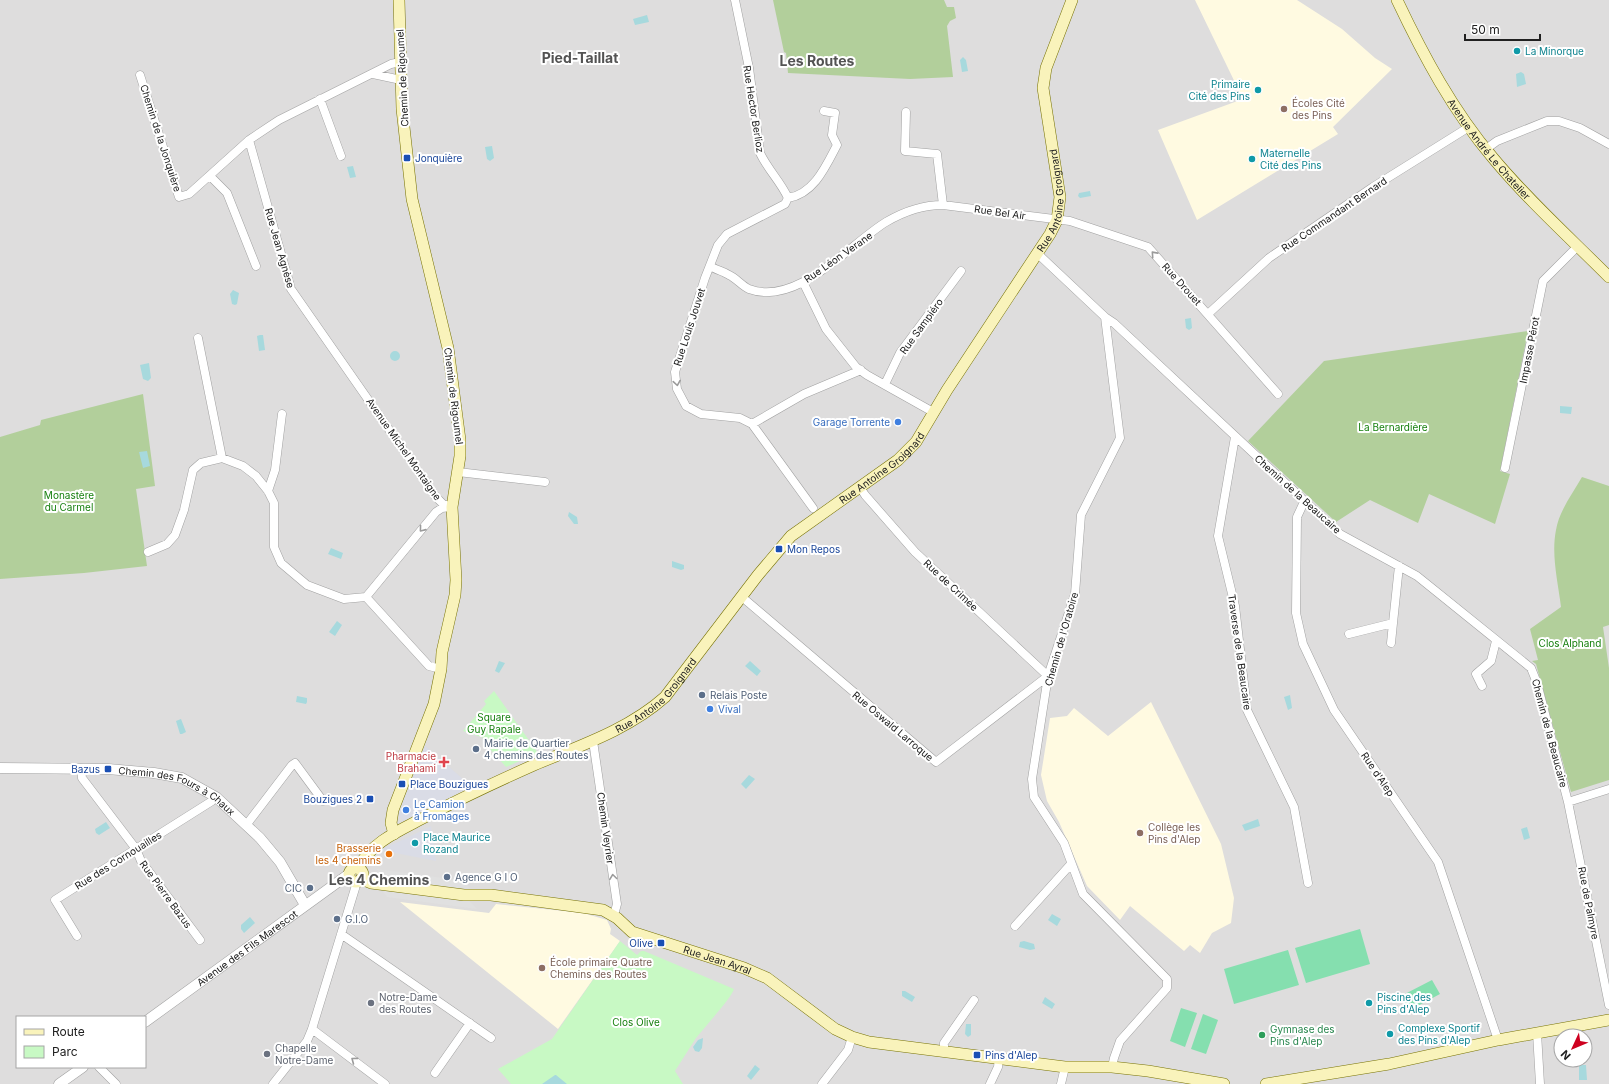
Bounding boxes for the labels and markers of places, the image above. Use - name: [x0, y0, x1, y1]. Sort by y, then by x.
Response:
- place label: La Minorque: [1525, 45, 1584, 57]
- marker: La Minorque: [1512, 46, 1522, 56]
- place label: Primaire Cité des Pins: [1188, 78, 1250, 102]
- marker: Primaire Cité des Pins: [1253, 85, 1263, 95]
- place label: Écoles Cité des Pins: [1292, 96, 1345, 121]
- marker: Écoles Cité des Pins: [1279, 104, 1289, 114]
- place label: Maternelle Cité des Pins: [1260, 147, 1322, 171]
- place label: Jonquière: [415, 152, 462, 164]
- marker: Jonquière: [402, 153, 412, 163]
- marker: Maternelle Cité des Pins: [1247, 154, 1257, 164]
- place label: Garage Torrente: [813, 416, 890, 428]
- marker: Garage Torrente: [893, 417, 903, 427]
- place label: Mon Repos: [787, 543, 840, 555]
- marker: Mon Repos: [774, 544, 784, 554]
- place label: Relais Poste: [710, 689, 767, 701]
- marker: Relais Poste: [697, 690, 707, 700]
- place label: Vival: [718, 703, 741, 715]
- marker: Vival: [705, 704, 715, 714]
- place label: Mairie de Quartier 4 chemins des Routes: [484, 737, 588, 761]
- marker: Mairie de Quartier 4 chemins des Routes: [471, 744, 481, 754]
- place label: Pharmacie Brahami: [386, 750, 436, 774]
- marker: Pharmacie Brahami: [439, 757, 449, 767]
- place label: Bazus: [71, 763, 100, 775]
- marker: Bazus: [103, 764, 113, 774]
- place label: Place Bouzigues: [410, 778, 488, 790]
- marker: Place Bouzigues: [397, 779, 407, 789]
- place label: Bouzigues 2: [304, 793, 362, 805]
- marker: Bouzigues 2: [365, 794, 375, 804]
- place label: Le Camion à Fromages: [414, 798, 469, 822]
- marker: Le Camion à Fromages: [401, 805, 411, 815]
- place label: Collège les Pins d'Alep: [1148, 821, 1200, 845]
- marker: Collège les Pins d'Alep: [1135, 828, 1145, 838]
- place label: Place Maurice Rozand: [423, 831, 490, 855]
- marker: Place Maurice Rozand: [410, 838, 420, 848]
- place label: Brasserie les 4 chemins: [316, 842, 381, 866]
- marker: Brasserie les 4 chemins: [384, 849, 394, 859]
- place label: Agence G I O: [455, 871, 518, 883]
- marker: Agence G I O: [442, 872, 452, 882]
- place label: CIC: [285, 882, 302, 894]
- marker: CIC: [305, 883, 315, 893]
- place label: G.I.O: [345, 913, 368, 925]
- marker: G.I.O: [332, 914, 342, 924]
- place label: Olive: [629, 937, 653, 949]
- marker: Olive: [656, 938, 666, 948]
- place label: École primaire Quatre Chemins des Routes: [550, 955, 652, 980]
- marker: École primaire Quatre Chemins des Routes: [537, 963, 547, 973]
- place label: Notre-Dame des Routes: [379, 991, 437, 1015]
- place label: Piscine des Pins d'Alep: [1377, 991, 1431, 1015]
- marker: Notre-Dame des Routes: [366, 998, 376, 1008]
- marker: Piscine des Pins d'Alep: [1364, 998, 1374, 1008]
- place label: Complexe Sportif des Pins d'Alep: [1398, 1022, 1480, 1046]
- place label: Gymnase des Pins d'Alep: [1270, 1023, 1335, 1047]
- marker: Complexe Sportif des Pins d'Alep: [1385, 1029, 1395, 1039]
- marker: Gymnase des Pins d'Alep: [1257, 1030, 1267, 1040]
- place label: Chapelle Notre-Dame: [275, 1042, 333, 1066]
- marker: Chapelle Notre-Dame: [262, 1049, 272, 1059]
- place label: Pins d'Alep: [985, 1049, 1037, 1061]
- marker: Pins d'Alep: [972, 1050, 982, 1060]

